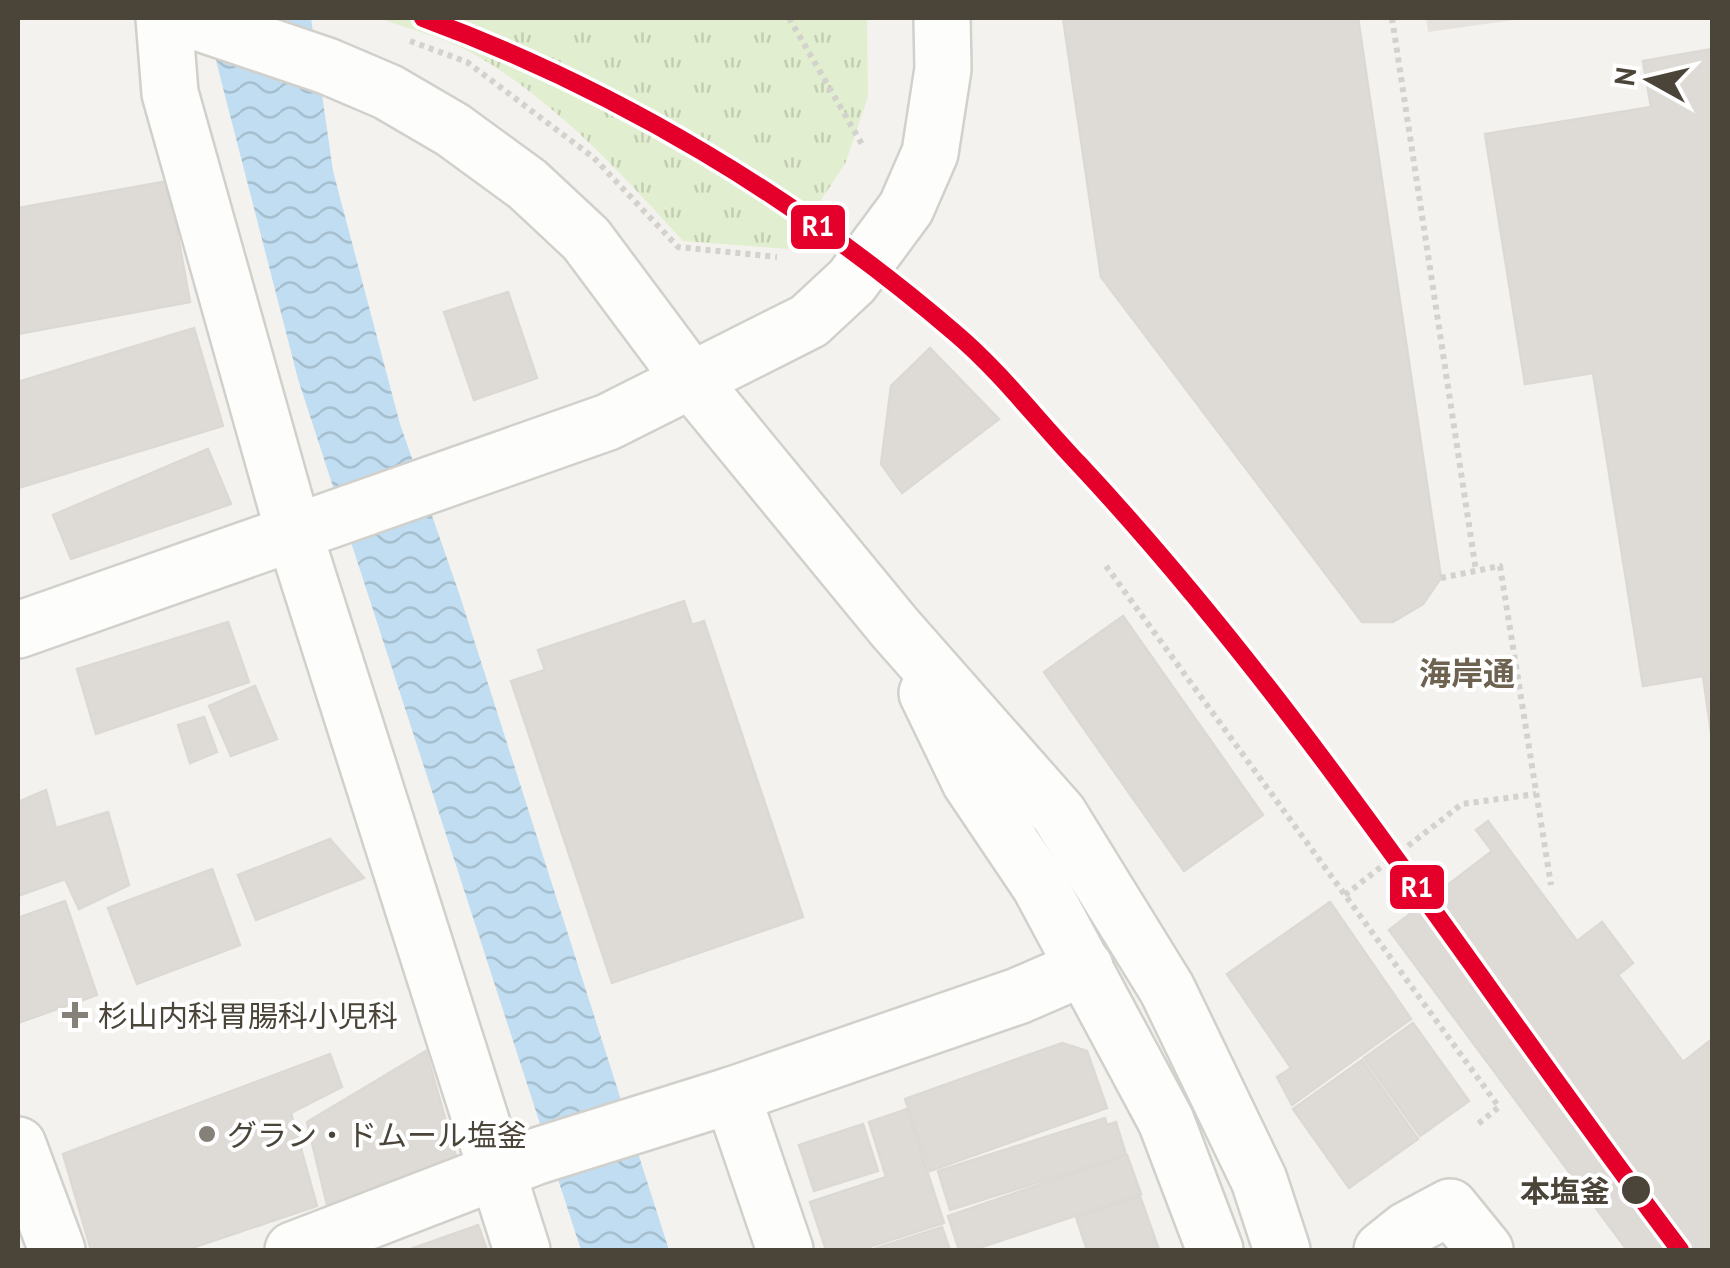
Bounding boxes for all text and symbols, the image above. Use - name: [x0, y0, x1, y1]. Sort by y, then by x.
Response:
- north arrow: [1600, 30, 1700, 130]
- text: N: [1605, 65, 1644, 88]
- line badge: R1: [789, 203, 847, 251]
- text: R1: [802, 207, 834, 244]
- district label: 海岸通: [1419, 652, 1515, 694]
- line badge: R1: [1388, 863, 1446, 911]
- text: R1: [1401, 868, 1433, 905]
- place label: 杉山内科胃腸科小児科: [98, 996, 398, 1035]
- marker: 杉山内科胃腸科小児科: [62, 1002, 88, 1028]
- place label: グラン・ドムール塩釜: [227, 1115, 527, 1154]
- marker: グラン・ドムール塩釜: [196, 1123, 218, 1145]
- place label: 本塩釜: [1520, 1171, 1610, 1210]
- marker: 本塩釜: [1619, 1173, 1653, 1207]

